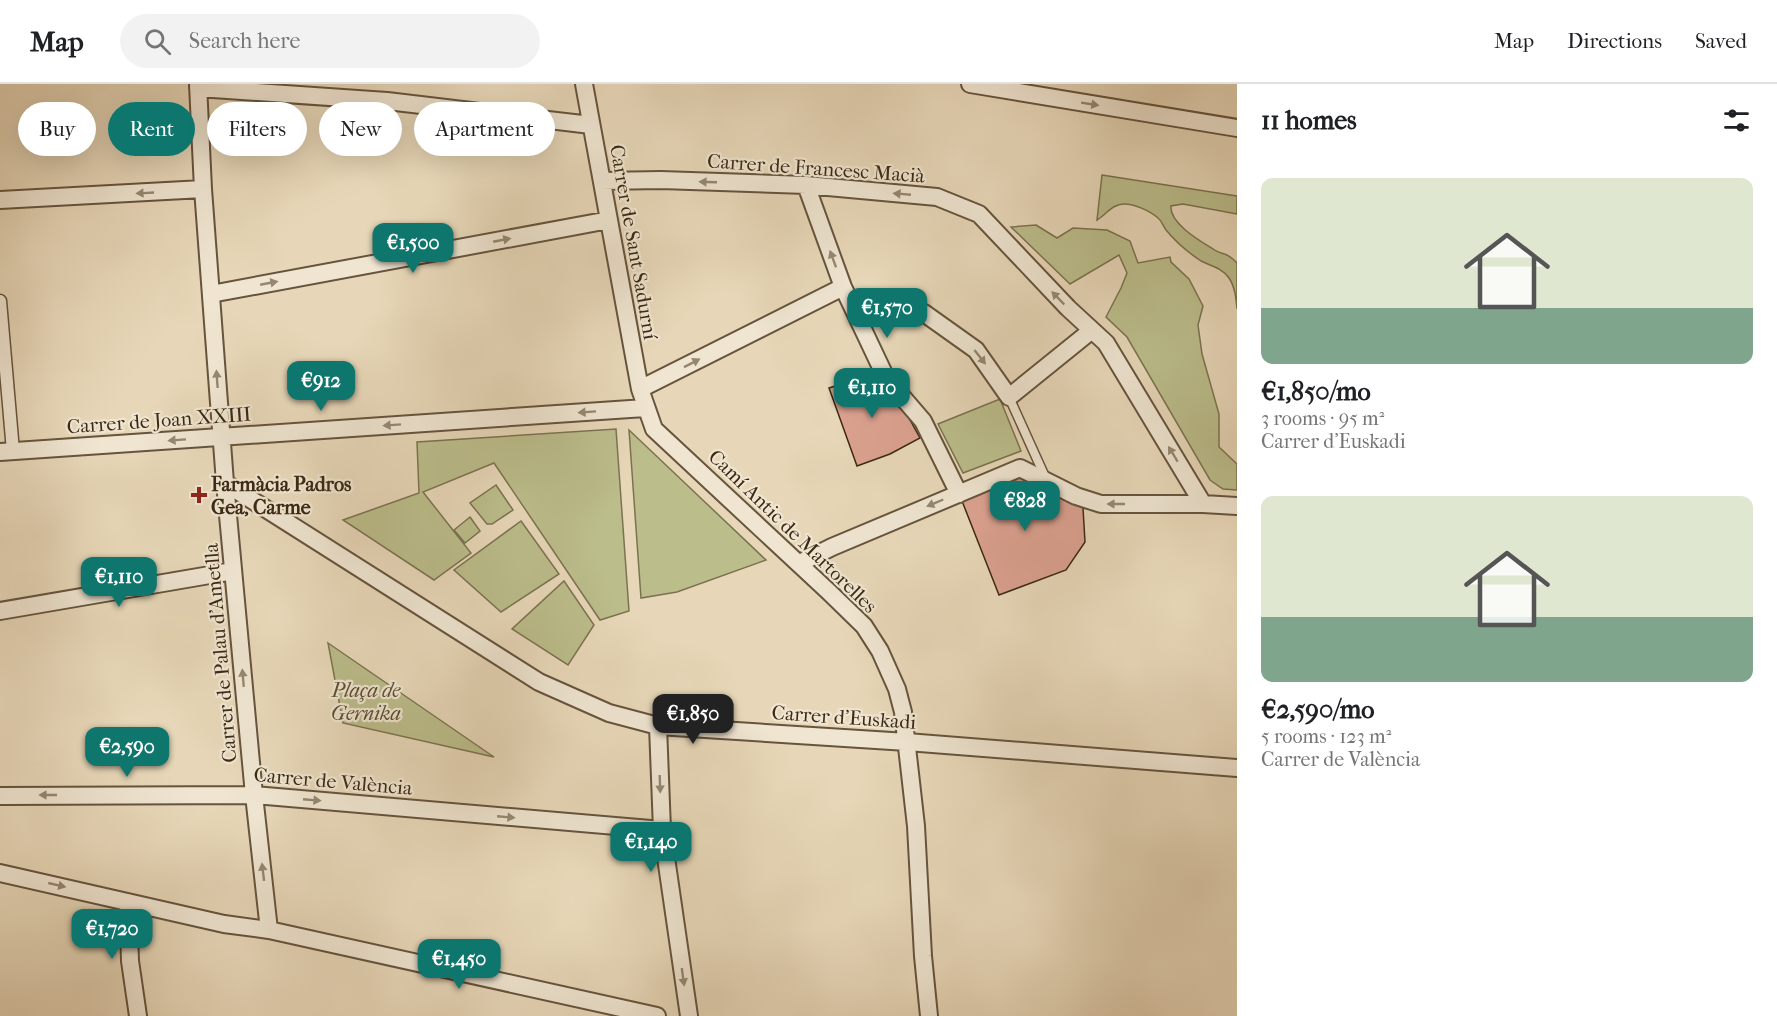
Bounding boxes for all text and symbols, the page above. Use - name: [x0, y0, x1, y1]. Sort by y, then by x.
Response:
- search box: [120, 14, 540, 68]
- text: Map: [30, 25, 84, 58]
- icon: search: [141, 25, 174, 58]
- text: Search here: [189, 28, 300, 54]
- text: Map: [1494, 29, 1534, 53]
- text: Directions: [1567, 29, 1662, 53]
- text: Saved: [1695, 29, 1747, 53]
- one-way arrow: [1081, 99, 1100, 108]
- chip: Buy: [18, 102, 96, 156]
- chip: Rent: [108, 102, 195, 156]
- chip: Filters: [207, 102, 307, 156]
- chip: New: [319, 102, 402, 156]
- chip: Apartment: [414, 102, 555, 156]
- icon: filters: [1720, 104, 1753, 137]
- text: 11 homes: [1261, 105, 1357, 136]
- street label: Carrer de Sant Sadurní: [605, 143, 662, 342]
- street label: Carrer de Francesc Macià: [706, 149, 926, 188]
- one-way arrow: [698, 177, 717, 186]
- one-way arrow: [135, 188, 154, 197]
- one-way arrow: [893, 189, 912, 199]
- icon: home: [1453, 217, 1561, 325]
- pin: €1,500: [364, 223, 462, 274]
- text: €1,500: [387, 231, 440, 254]
- one-way arrow: [492, 235, 511, 244]
- one-way arrow: [828, 250, 837, 268]
- one-way arrow: [260, 278, 279, 287]
- pin: €1,570: [838, 288, 936, 339]
- one-way arrow: [1051, 290, 1065, 305]
- text: €1,570: [861, 296, 913, 319]
- one-way arrow: [973, 349, 986, 365]
- one-way arrow: [684, 358, 701, 368]
- pin: €912: [285, 361, 357, 412]
- pin: €1,110: [823, 368, 921, 419]
- text: €912: [301, 369, 341, 392]
- one-way arrow: [212, 370, 222, 389]
- text: €1,110: [848, 376, 896, 399]
- text: €1,850/mo: [1261, 376, 1371, 407]
- street label: Carrer de Joan XXIII: [66, 403, 252, 438]
- one-way arrow: [577, 407, 596, 417]
- text: 3 rooms · 95 m²: [1261, 407, 1384, 430]
- one-way arrow: [383, 420, 402, 430]
- text: Carrer d'Euskadi: [1261, 430, 1406, 453]
- one-way arrow: [167, 435, 186, 444]
- street label: Camí Antic de Martorelles: [704, 445, 881, 618]
- one-way arrow: [1167, 446, 1178, 462]
- place label: Farmàcia Padros Gea, Carme: [210, 473, 352, 519]
- pin: €828: [989, 481, 1061, 532]
- marker: Farmàcia Padros Gea, Carme: [192, 488, 206, 502]
- text: €828: [1004, 489, 1046, 512]
- one-way arrow: [926, 498, 944, 508]
- one-way arrow: [1106, 499, 1125, 509]
- icon: home: [1453, 535, 1561, 643]
- street label: Carrer de Palau d'Ametlla: [199, 542, 242, 764]
- pin: €1,110: [70, 557, 168, 608]
- text: €1,110: [95, 565, 143, 588]
- one-way arrow: [238, 669, 248, 688]
- park label: Plaça de Gernika: [331, 679, 401, 725]
- pin: €1,850: [644, 694, 742, 745]
- text: €2,590/mo: [1261, 694, 1374, 725]
- street label: Carrer d'Euskadi: [771, 701, 917, 734]
- text: €1,850: [667, 702, 719, 725]
- text: 5 rooms · 123 m²: [1261, 725, 1391, 748]
- pin: €2,590: [78, 727, 176, 778]
- text: €2,590: [99, 735, 155, 758]
- text: Carrer de València: [1261, 748, 1420, 771]
- street label: Carrer de València: [253, 763, 414, 800]
- one-way arrow: [655, 775, 665, 794]
- one-way arrow: [39, 790, 58, 800]
- one-way arrow: [303, 795, 322, 805]
- one-way arrow: [497, 812, 516, 822]
- pin: €1,140: [602, 822, 700, 873]
- text: €1,140: [624, 830, 678, 853]
- one-way arrow: [258, 863, 268, 882]
- one-way arrow: [48, 881, 66, 891]
- pin: €1,720: [63, 909, 161, 960]
- text: €1,720: [86, 917, 138, 940]
- pin: €1,450: [410, 939, 508, 990]
- text: €1,450: [432, 947, 486, 970]
- one-way arrow: [679, 968, 688, 987]

